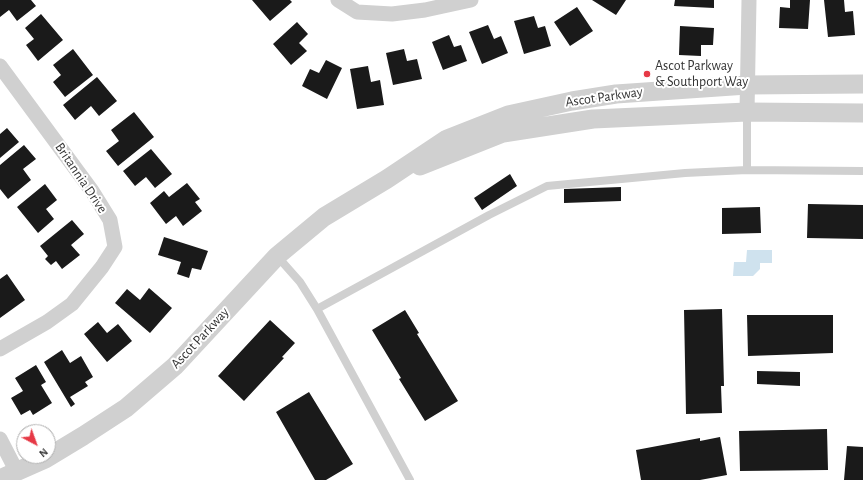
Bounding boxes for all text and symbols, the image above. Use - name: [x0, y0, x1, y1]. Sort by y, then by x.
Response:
- place label: Ascot Parkway & Southport Way: [655, 58, 748, 90]
- marker: Ascot Parkway & Southport Way: [642, 69, 652, 79]
- street label: Ascot Parkway: [564, 83, 644, 111]
- street label: Britannia Drive: [51, 139, 111, 217]
- street label: Ascot Parkway: [167, 304, 233, 372]
- north arrow: [16, 424, 56, 464]
- text: N: [37, 446, 50, 459]

